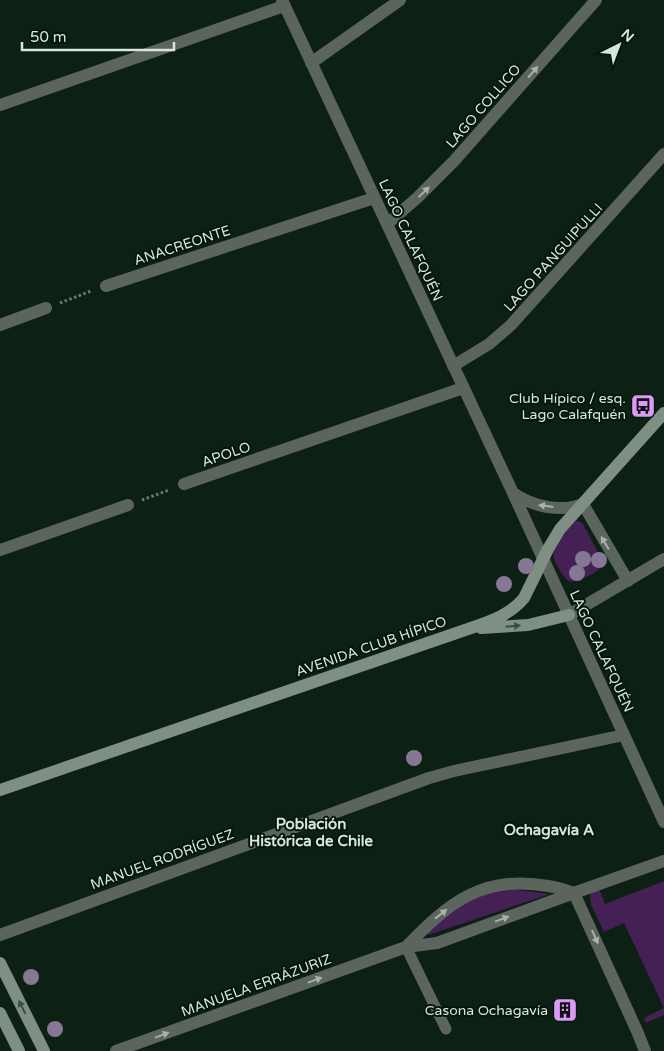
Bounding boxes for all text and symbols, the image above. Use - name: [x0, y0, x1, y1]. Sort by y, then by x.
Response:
- scale bar: [22, 20, 175, 52]
- north arrow: [594, 20, 644, 70]
- text: N: [617, 26, 637, 46]
- text: 50 m: [30, 28, 67, 46]
- street label: LAGO COLLICO: [442, 61, 524, 152]
- one-way arrow: [527, 66, 539, 78]
- street label: LAGO CALAFQUÉN: [375, 177, 446, 304]
- one-way arrow: [417, 186, 429, 198]
- street label: LAGO PANGUIPULLI: [500, 200, 606, 315]
- street label: ANACREONTE: [132, 222, 233, 269]
- place label: Club Hípico / esq. Lago Calafquén: [509, 390, 626, 423]
- bus stop icon: Club Hípico / esq. Lago Calafquén: [630, 393, 656, 419]
- street label: APOLO: [199, 438, 253, 471]
- one-way arrow: [538, 502, 554, 510]
- one-way arrow: [601, 536, 610, 549]
- street label: LAGO CALAFQUÉN: [566, 588, 637, 715]
- street label: AVENIDA CLUB HÍPICO: [294, 613, 449, 680]
- one-way arrow: [505, 622, 521, 630]
- district label: Población Histórica de Chile: [249, 815, 373, 850]
- district label: Ochagavía A: [504, 821, 594, 840]
- street label: MANUEL RODRÍGUEZ: [88, 826, 236, 893]
- one-way arrow: [435, 909, 448, 920]
- one-way arrow: [495, 915, 510, 922]
- one-way arrow: [591, 930, 599, 944]
- street label: MANUELA ERRÁZURIZ: [179, 950, 334, 1021]
- one-way arrow: [308, 976, 323, 984]
- building icon: Casona Ochagavía: [552, 997, 578, 1023]
- one-way arrow: [18, 1000, 26, 1015]
- place label: Casona Ochagavía: [425, 1002, 548, 1019]
- one-way arrow: [155, 1030, 170, 1038]

